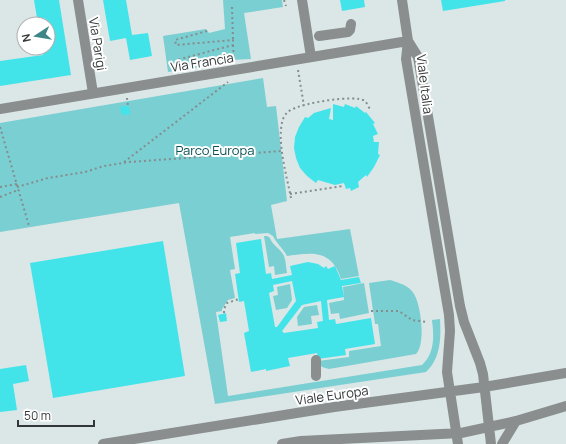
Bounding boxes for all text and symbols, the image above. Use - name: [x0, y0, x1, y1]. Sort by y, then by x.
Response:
- north arrow: [16, 16, 56, 56]
- street label: Via Parigi: [85, 16, 111, 72]
- text: N: [18, 33, 34, 44]
- street label: Via Francia: [169, 48, 235, 76]
- street label: Viale Italia: [412, 53, 438, 115]
- park label: Parco Europa: [176, 141, 254, 159]
- street label: Viale Europa: [294, 381, 370, 409]
- scale bar: [18, 402, 94, 428]
- text: 50 m: [24, 407, 51, 424]

